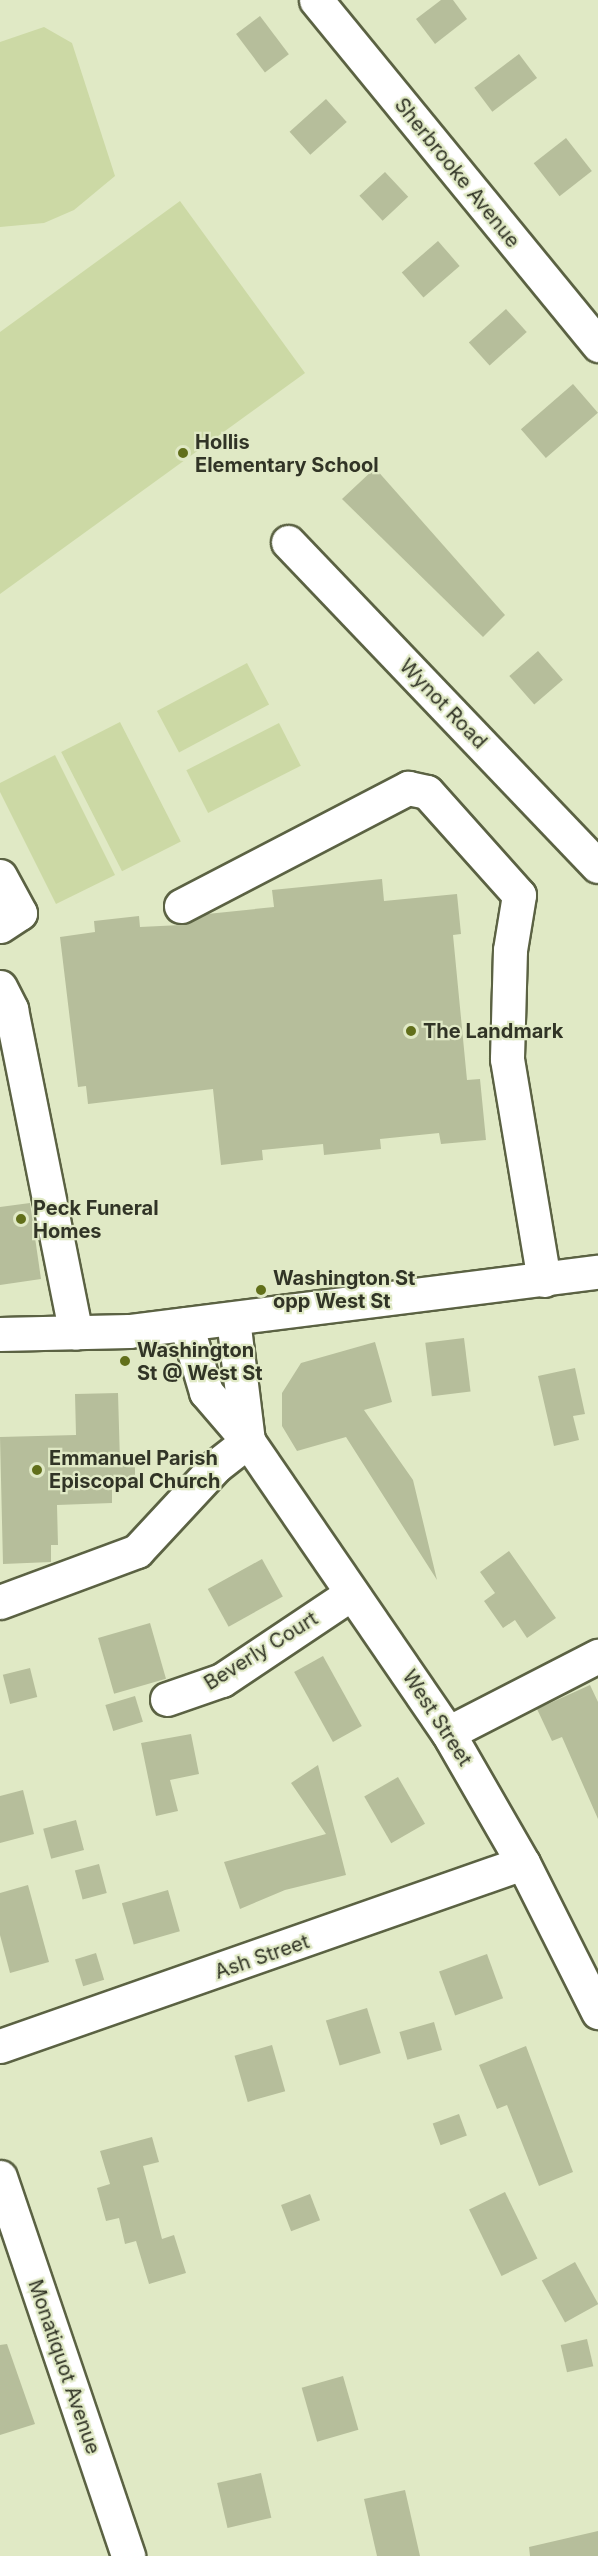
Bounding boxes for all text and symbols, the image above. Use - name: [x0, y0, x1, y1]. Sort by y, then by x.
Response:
- street label: Sherbrooke Avenue: [389, 93, 525, 253]
- place label: Hollis Elementary School: [195, 430, 379, 477]
- marker: Hollis Elementary School: [176, 446, 190, 460]
- street label: Wynot Road: [394, 654, 492, 754]
- place label: The Landmark: [423, 1019, 563, 1043]
- marker: The Landmark: [404, 1024, 418, 1038]
- place label: Peck Funeral Homes: [33, 1196, 159, 1243]
- marker: Peck Funeral Homes: [14, 1212, 28, 1226]
- place label: Washington St opp West St: [273, 1266, 415, 1313]
- marker: Washington St opp West St: [254, 1283, 268, 1297]
- place label: Washington St @ West St: [137, 1338, 263, 1385]
- marker: Washington St @ West St: [118, 1354, 132, 1368]
- place label: Emmanuel Parish Episcopal Church: [49, 1446, 221, 1493]
- marker: Emmanuel Parish Episcopal Church: [30, 1463, 44, 1477]
- street label: Beverly Court: [200, 1607, 322, 1695]
- street label: West Street: [397, 1666, 477, 1770]
- street label: Ash Street: [212, 1930, 312, 1984]
- street label: Monatiquot Avenue: [23, 2277, 105, 2457]

